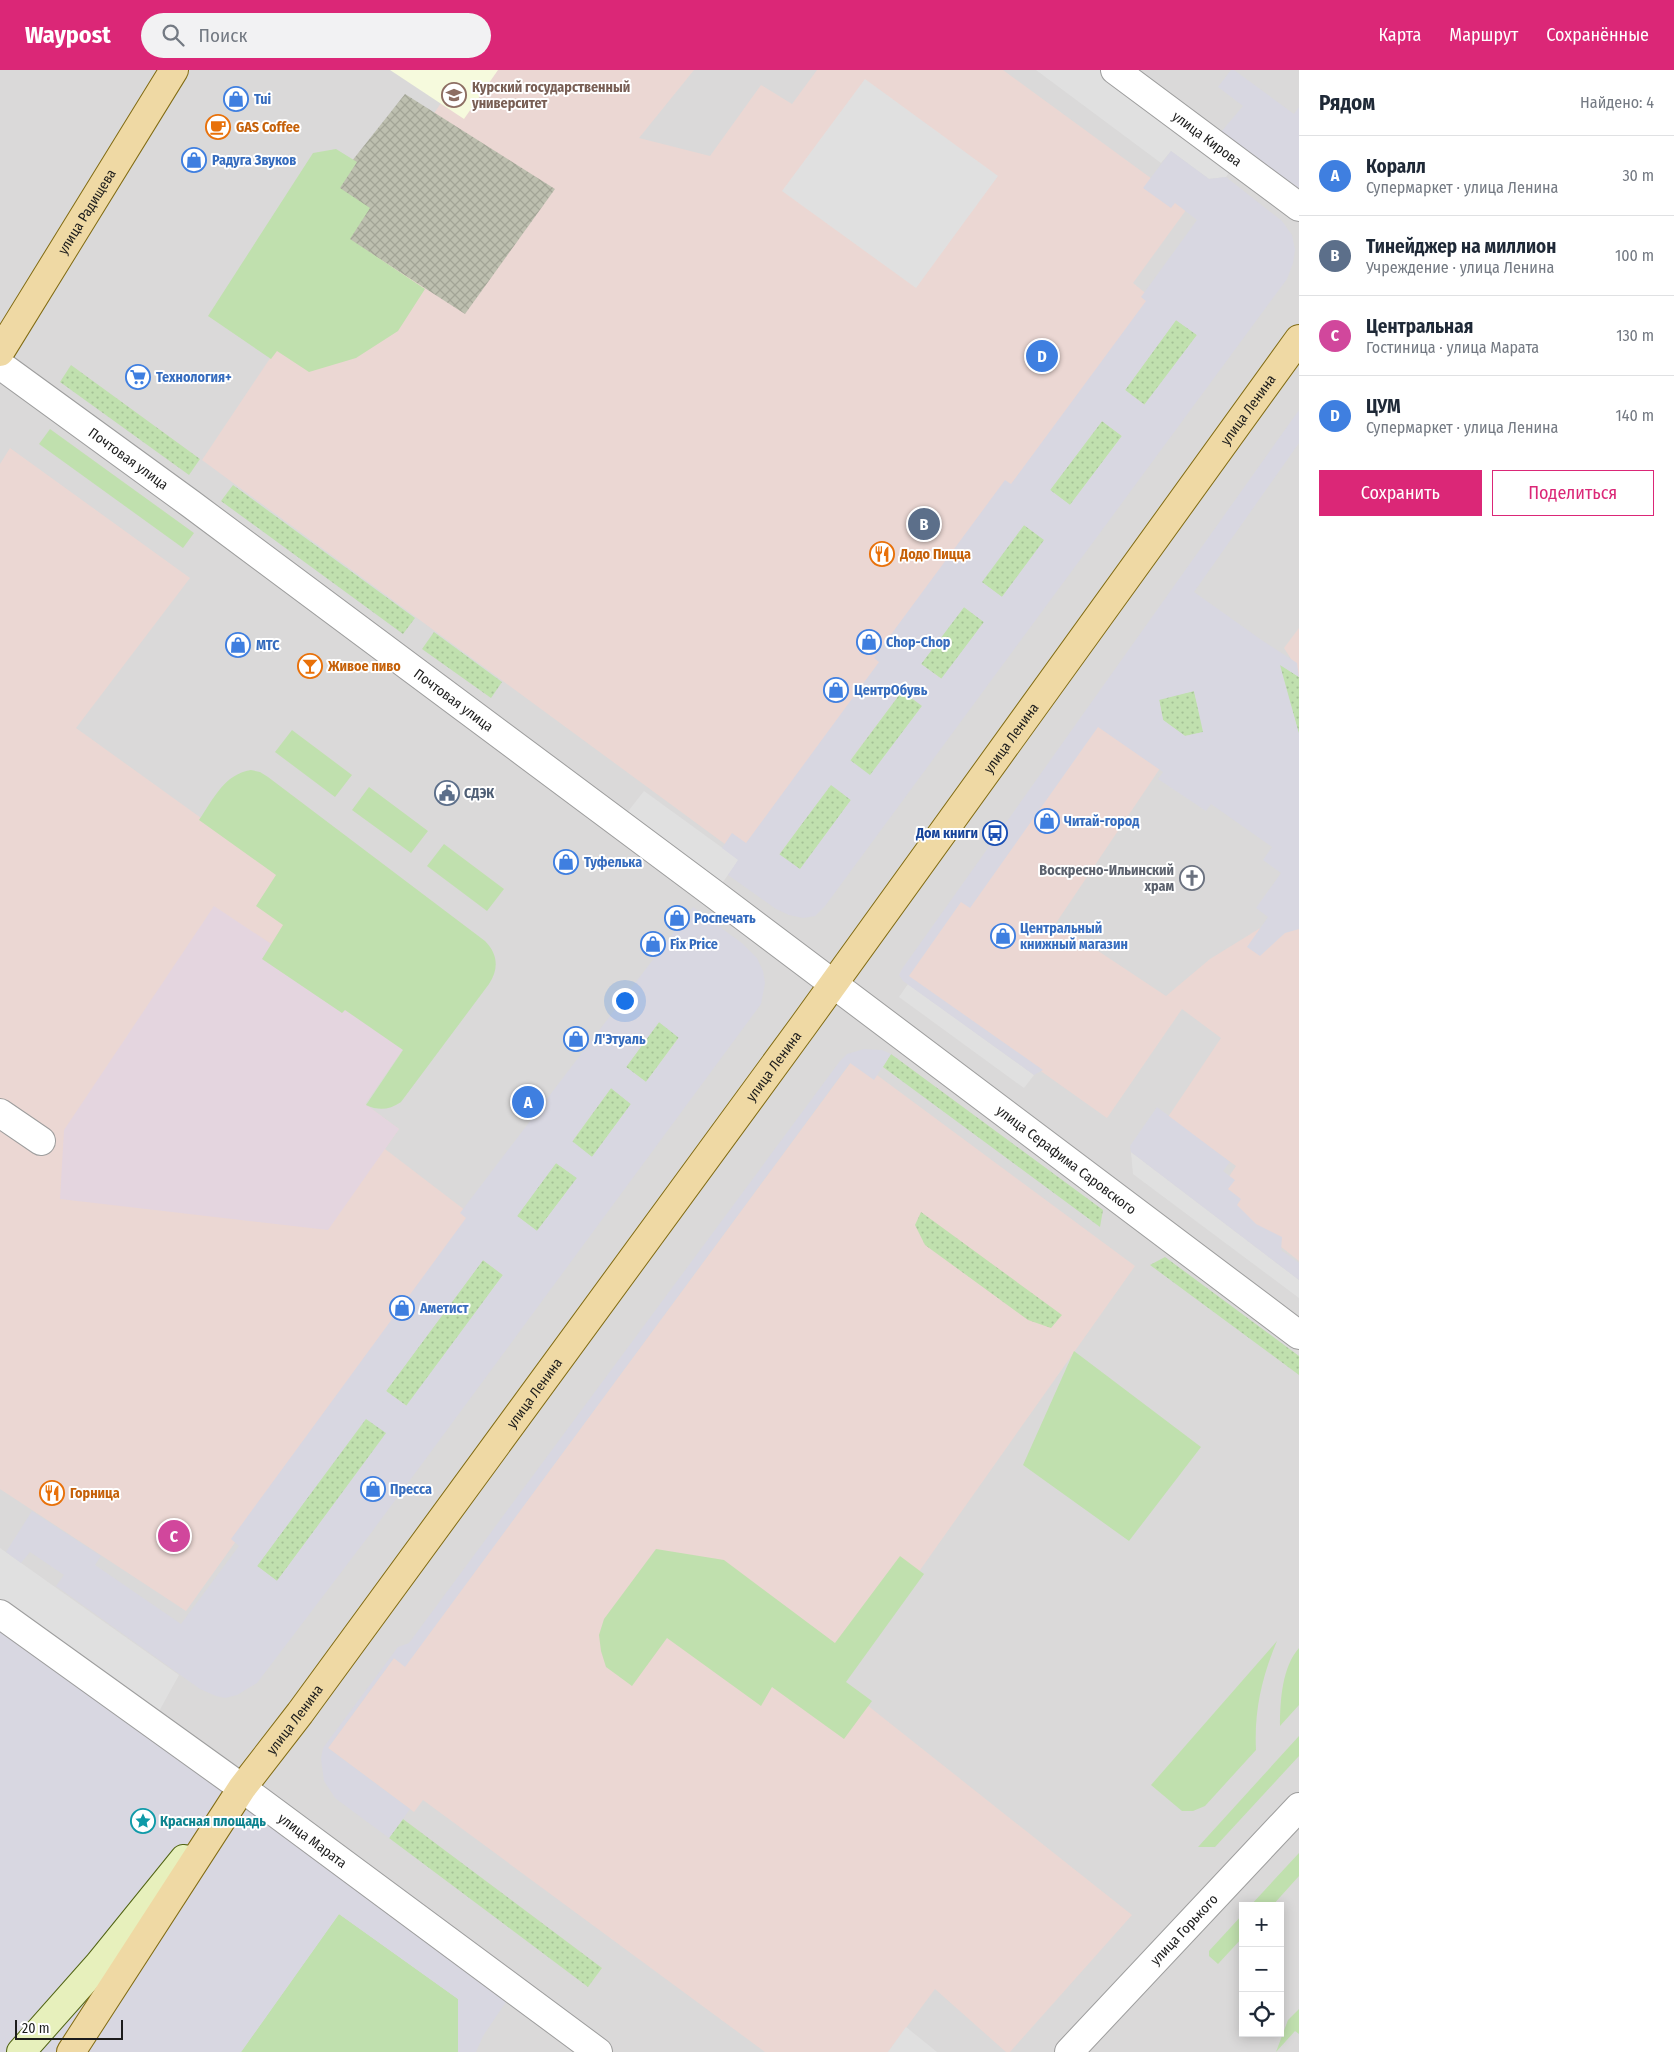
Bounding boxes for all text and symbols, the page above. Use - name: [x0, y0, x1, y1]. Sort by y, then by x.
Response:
- search box: [141, 13, 491, 58]
- text: Waypost: [25, 21, 111, 49]
- icon: search: [159, 21, 187, 49]
- text: Поиск: [199, 24, 247, 47]
- text: Карта: [1378, 24, 1421, 46]
- text: Маршрут: [1449, 24, 1518, 46]
- text: Сохранённые: [1546, 24, 1649, 46]
- place label: Курский государственный университет: [471, 79, 630, 112]
- school or university icon: Курский государственный университет: [441, 82, 467, 108]
- shop icon: Tui: [223, 86, 249, 112]
- text: Рядом: [1319, 90, 1375, 116]
- place label: Tui: [254, 91, 272, 108]
- text: Найдено: 4: [1580, 93, 1654, 112]
- street label: улица Кирова: [1169, 107, 1245, 170]
- cafe icon: GAS Coffee: [205, 114, 231, 140]
- place label: GAS Coffee: [236, 119, 300, 136]
- shop icon: Радуга Звуков: [181, 147, 207, 173]
- place label: Радуга Звуков: [212, 152, 296, 169]
- text: Коралл: [1366, 155, 1426, 178]
- street label: улица Радищева: [54, 166, 119, 257]
- text: A: [1331, 166, 1339, 185]
- text: 30 m: [1622, 166, 1654, 185]
- text: Супермаркет · улица Ленина: [1366, 178, 1558, 197]
- text: Тинейджер на миллион: [1366, 235, 1556, 258]
- text: B: [1331, 246, 1339, 265]
- text: 100 m: [1615, 246, 1654, 265]
- text: Учреждение · улица Ленина: [1366, 258, 1554, 277]
- text: Центральная: [1366, 315, 1473, 338]
- text: C: [1331, 326, 1339, 345]
- text: 130 m: [1616, 326, 1654, 345]
- pin: D: [1026, 337, 1058, 375]
- text: Гостиница · улица Марата: [1366, 338, 1539, 357]
- supermarket icon: Технология+: [125, 364, 151, 390]
- place label: Технология+: [156, 369, 232, 386]
- street label: улица Ленина: [1217, 371, 1279, 448]
- text: ЦУМ: [1366, 395, 1401, 418]
- text: D: [1330, 406, 1340, 425]
- text: 140 m: [1616, 406, 1654, 425]
- text: Супермаркет · улица Ленина: [1366, 418, 1558, 437]
- street label: Почтовая улица: [85, 424, 172, 493]
- button: Сохранить: [1319, 470, 1482, 516]
- button: Поделиться: [1492, 470, 1654, 516]
- pin: B: [908, 505, 940, 543]
- restaurant icon: Додо Пицца: [869, 541, 895, 567]
- place label: Додо Пицца: [899, 546, 971, 563]
- shop icon: Chop-Chop: [856, 629, 882, 655]
- shop icon: МТС: [225, 632, 251, 658]
- place label: Chop-Chop: [886, 634, 951, 651]
- place label: МТС: [256, 637, 280, 654]
- bar icon: Живое пиво: [297, 653, 323, 679]
- place label: Живое пиво: [327, 658, 401, 675]
- street label: Почтовая улица: [411, 665, 497, 735]
- shop icon: ЦентрОбувь: [823, 677, 849, 703]
- place label: ЦентрОбувь: [854, 682, 928, 699]
- street label: улица Ленина: [980, 699, 1042, 777]
- public building icon: СДЭК: [434, 780, 460, 806]
- place label: СДЭК: [464, 785, 495, 802]
- shop icon: Читай-город: [1034, 808, 1060, 834]
- place label: Читай-город: [1064, 813, 1139, 830]
- bus stop icon: Дом книги: [982, 820, 1008, 846]
- place label: Дом книги: [915, 825, 978, 842]
- shop icon: Туфелька: [553, 849, 579, 875]
- place label: Туфелька: [584, 854, 642, 871]
- place label: Воскресно-Ильинский храм: [1039, 862, 1174, 895]
- church icon: Воскресно-Ильинский храм: [1179, 865, 1205, 891]
- shop icon: Роспечать: [664, 905, 690, 931]
- place label: Роспечать: [694, 910, 756, 927]
- place label: Центральный книжный магазин: [1020, 920, 1128, 953]
- shop icon: Центральный книжный магазин: [990, 923, 1016, 949]
- shop icon: Fix Price: [640, 931, 666, 957]
- place label: Fix Price: [670, 936, 718, 953]
- your location: [612, 988, 638, 1014]
- shop icon: Л'Этуаль: [563, 1026, 589, 1052]
- street label: улица Ленина: [742, 1028, 805, 1105]
- place label: Л'Этуаль: [594, 1031, 646, 1048]
- pin: A: [512, 1083, 544, 1121]
- street label: улица Серафима Саровского: [993, 1101, 1140, 1218]
- shop icon: Аметист: [389, 1295, 415, 1321]
- place label: Аметист: [419, 1300, 470, 1317]
- street label: улица Ленина: [503, 1354, 566, 1431]
- shop icon: Пресса: [360, 1476, 386, 1502]
- restaurant icon: Горница: [39, 1480, 65, 1506]
- place label: Пресса: [390, 1481, 432, 1498]
- place label: Горница: [70, 1485, 120, 1502]
- pin: C: [158, 1517, 190, 1555]
- street label: улица Ленина: [263, 1681, 326, 1758]
- place icon: Красная площадь: [130, 1808, 156, 1834]
- street label: улица Марата: [275, 1809, 350, 1871]
- place label: Красная площадь: [160, 1813, 266, 1830]
- street label: улица Горького: [1147, 1891, 1221, 1969]
- map controls: [1239, 1902, 1284, 2037]
- button: +: [1239, 1902, 1284, 1947]
- button: −: [1239, 1947, 1284, 1992]
- button: locate: [1239, 1992, 1284, 2037]
- scale bar: [15, 2017, 122, 2040]
- text: 20 m: [22, 2020, 50, 2037]

